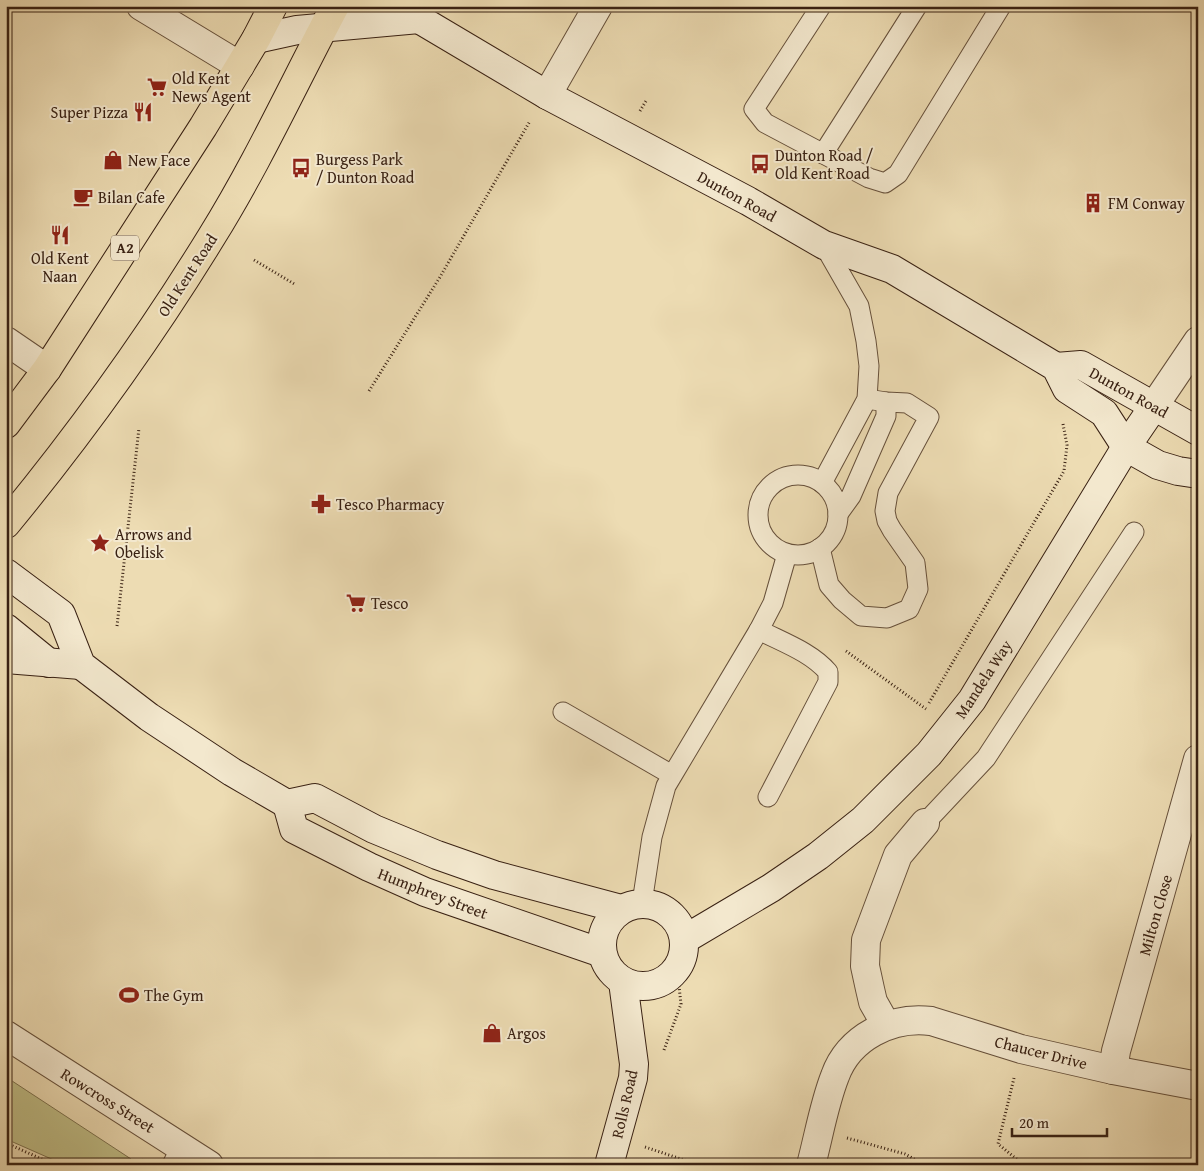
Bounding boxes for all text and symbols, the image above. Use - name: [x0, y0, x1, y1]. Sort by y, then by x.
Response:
- place label: Old Kent News Agent: [172, 66, 251, 108]
- supermarket icon: Old Kent News Agent: [146, 76, 168, 98]
- place label: Super Pizza: [51, 100, 128, 124]
- restaurant icon: Super Pizza: [132, 101, 154, 123]
- place label: Dunton Road / Old Kent Road: [775, 143, 874, 185]
- place label: Burgess Park / Dunton Road: [316, 147, 415, 189]
- place label: New Face: [128, 148, 190, 172]
- shop icon: New Face: [102, 149, 124, 171]
- bus stop icon: Dunton Road / Old Kent Road: [749, 153, 771, 175]
- bus stop icon: Burgess Park / Dunton Road: [290, 157, 312, 179]
- street label: Dunton Road: [693, 164, 781, 228]
- place label: Bilan Cafe: [98, 185, 165, 209]
- cafe icon: Bilan Cafe: [72, 186, 94, 208]
- place label: FM Conway: [1108, 191, 1185, 215]
- building icon: FM Conway: [1082, 192, 1104, 214]
- restaurant icon: Old Kent Naan: [49, 224, 71, 246]
- street label: Old Kent Road: [151, 228, 223, 321]
- road number: A2: [111, 236, 139, 260]
- place label: Old Kent Naan: [31, 246, 89, 288]
- street label: Dunton Road: [1085, 360, 1173, 424]
- place label: Tesco Pharmacy: [336, 492, 444, 516]
- pharmacy icon: Tesco Pharmacy: [310, 493, 332, 515]
- place label: Arrows and Obelisk: [115, 522, 192, 564]
- place icon: Arrows and Obelisk: [89, 532, 111, 554]
- place label: Tesco: [371, 591, 408, 615]
- supermarket icon: Tesco: [345, 592, 367, 614]
- street label: Mandela Way: [948, 635, 1018, 723]
- street label: Humphrey Street: [375, 861, 492, 925]
- street label: Milton Close: [1132, 871, 1178, 959]
- place label: The Gym: [144, 983, 203, 1007]
- sports icon: The Gym: [118, 984, 140, 1006]
- place label: Argos: [507, 1021, 546, 1045]
- shop icon: Argos: [481, 1022, 503, 1044]
- street label: Chaucer Drive: [992, 1029, 1090, 1075]
- street label: Rowcross Street: [56, 1062, 160, 1139]
- street label: Rolls Road: [604, 1067, 644, 1141]
- scale bar: [1012, 1106, 1106, 1138]
- text: 20 m: [1019, 1112, 1050, 1133]

